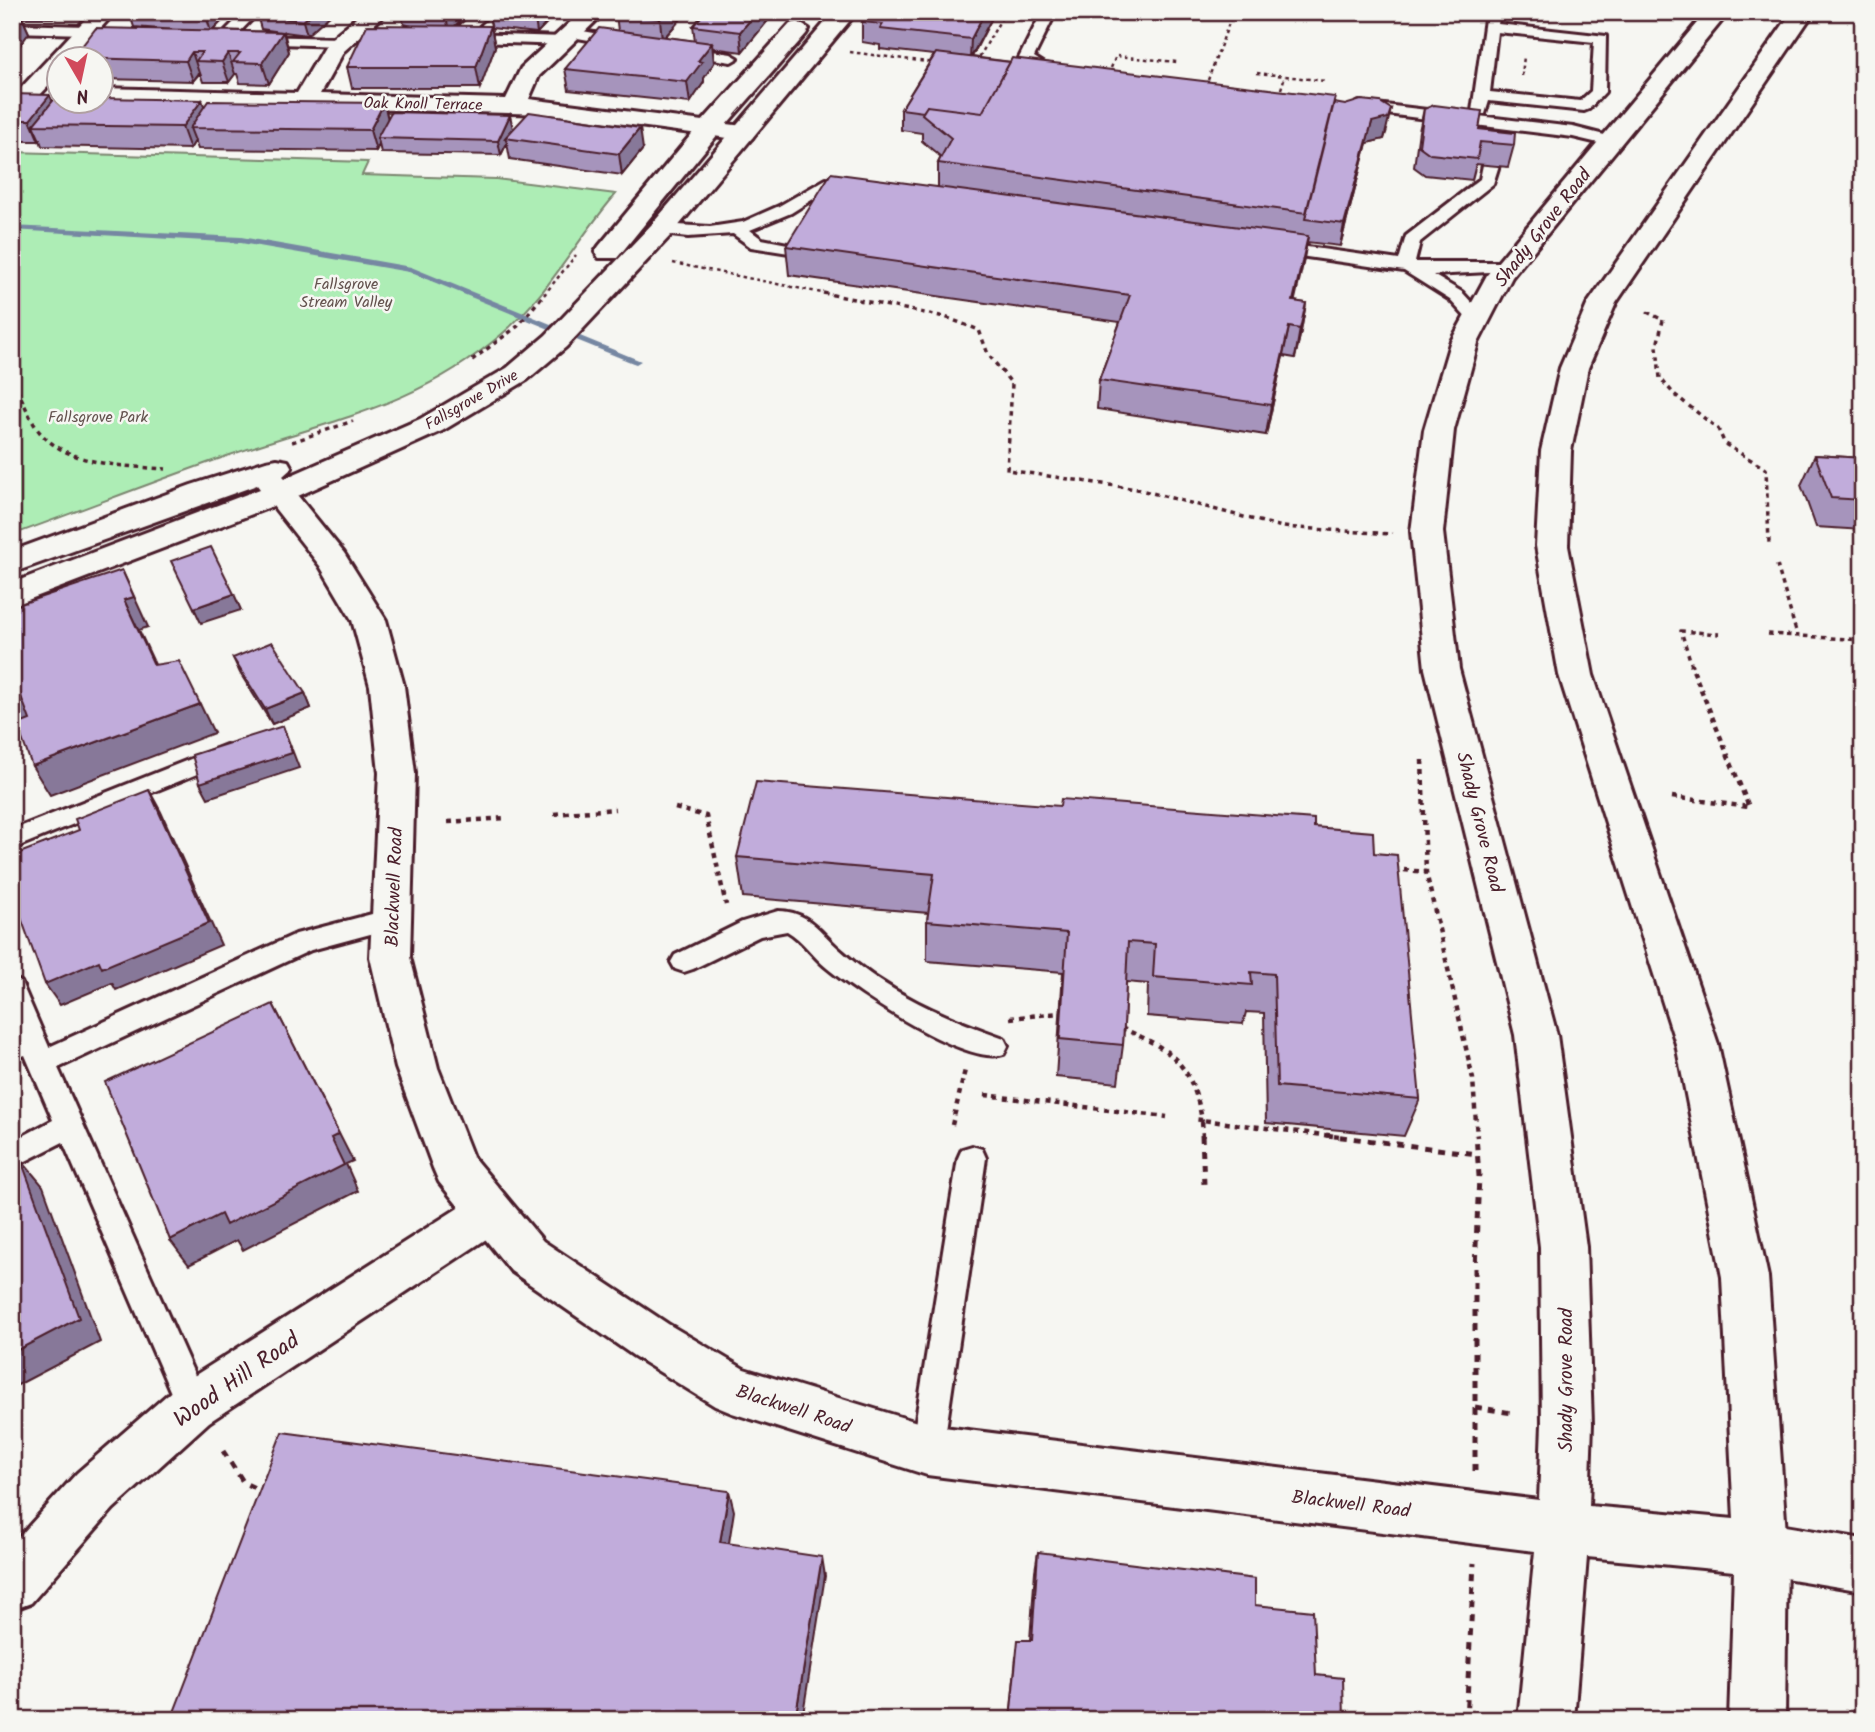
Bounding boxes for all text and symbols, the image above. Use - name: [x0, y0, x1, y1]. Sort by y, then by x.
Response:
- north arrow: [46, 46, 116, 116]
- text: N: [74, 79, 91, 111]
- street label: Oak Knoll Terrace: [363, 91, 483, 118]
- street label: Shady Grove Road: [1487, 162, 1600, 294]
- park label: Fallsgrove Stream Valley: [300, 272, 393, 315]
- street label: Fallsgrove Drive: [420, 363, 523, 437]
- park label: Fallsgrove Park: [48, 405, 149, 430]
- street label: Shady Grove Road: [1447, 749, 1511, 896]
- street label: Blackwell Road: [378, 826, 412, 947]
- street label: Shady Grove Road: [1552, 1307, 1582, 1452]
- street label: Wood Hill Road: [167, 1323, 308, 1438]
- street label: Blackwell Road: [732, 1377, 855, 1443]
- street label: Blackwell Road: [1290, 1483, 1412, 1527]

